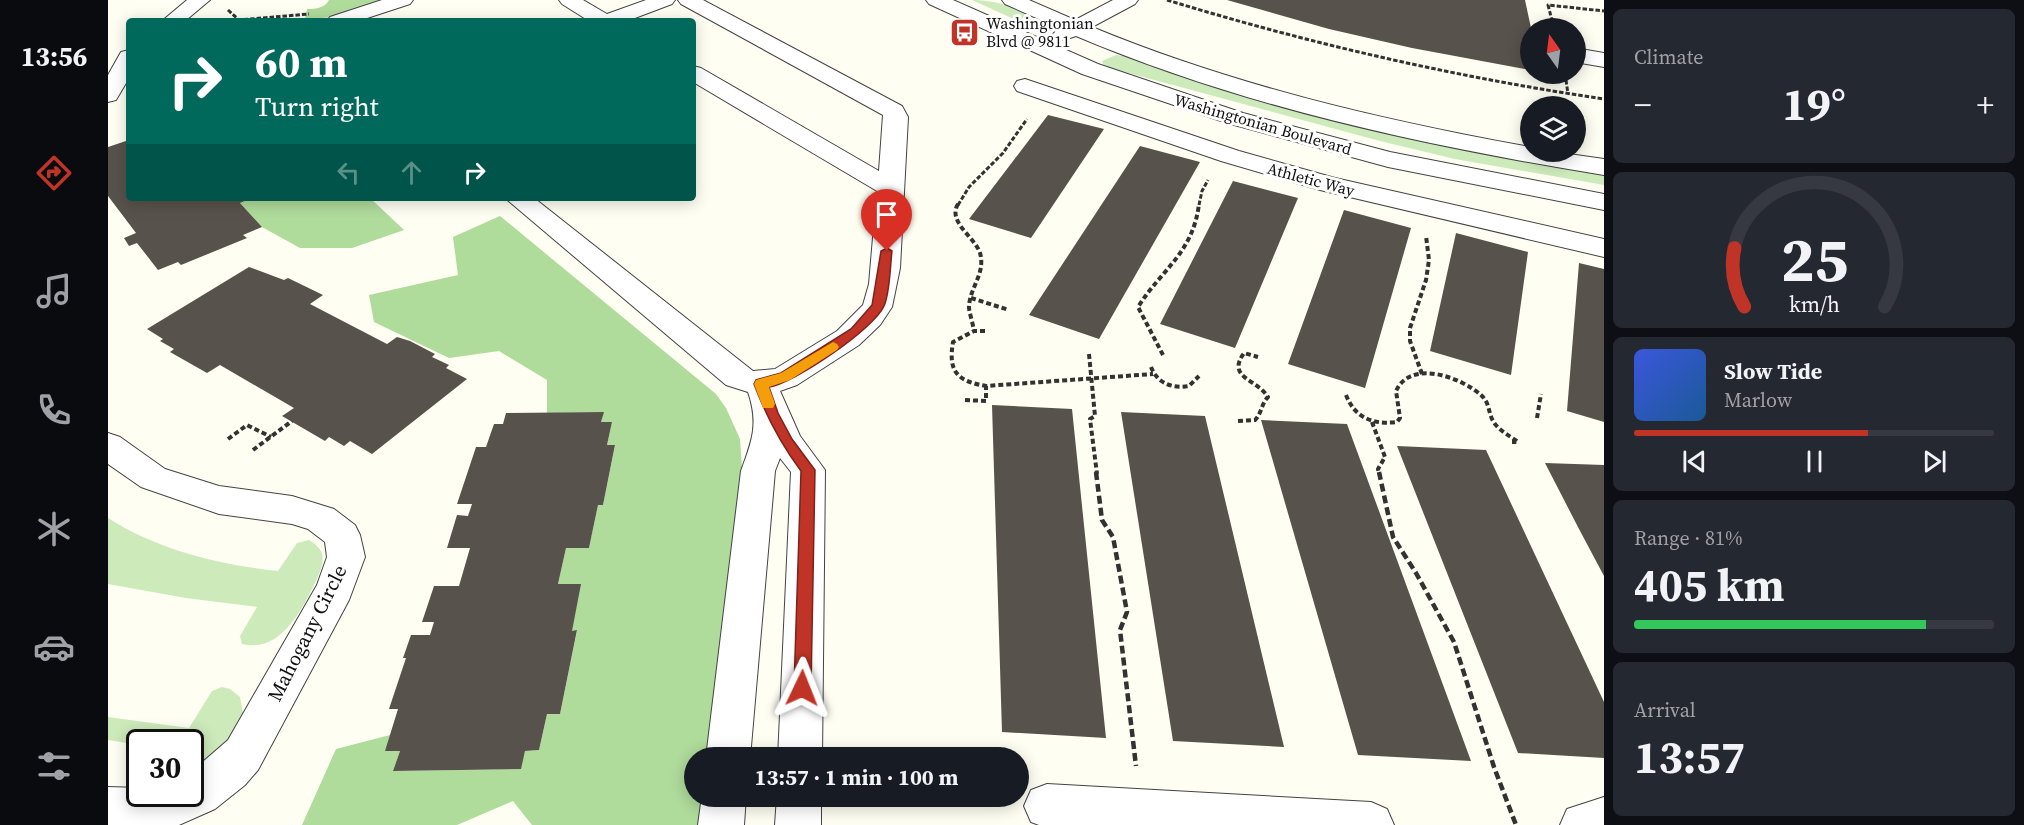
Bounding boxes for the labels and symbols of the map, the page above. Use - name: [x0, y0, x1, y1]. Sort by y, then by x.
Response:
- place label: Washingtonian Blvd @ 9811: [986, 12, 1094, 52]
- bus stop icon: Washingtonian Blvd @ 9811: [949, 16, 981, 48]
- north arrow: [1520, 18, 1586, 84]
- street label: Washingtonian Boulevard: [1172, 88, 1354, 160]
- street label: Athletic Way: [1265, 157, 1358, 201]
- pin: [861, 189, 912, 251]
- street label: Mahogany Circle: [261, 560, 353, 706]
- position arrow: [770, 656, 834, 720]
- speed limit sign: 30: [126, 729, 204, 807]

